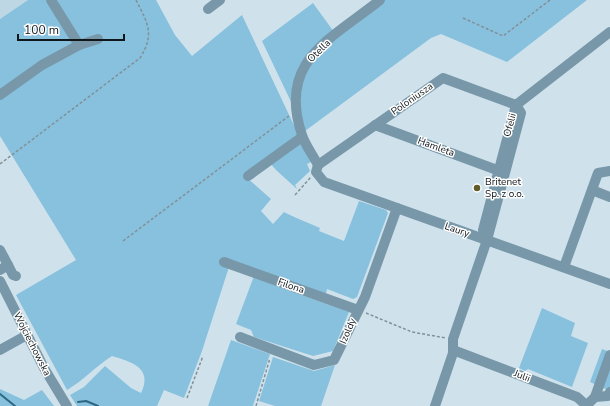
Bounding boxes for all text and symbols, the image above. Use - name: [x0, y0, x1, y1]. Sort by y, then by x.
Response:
- scale bar: [18, 16, 124, 42]
- text: 100 m: [24, 22, 59, 38]
- street label: Otella: [304, 36, 334, 66]
- street label: Poloniusza: [388, 79, 436, 119]
- street label: Ofelii: [500, 112, 520, 138]
- street label: Hamleta: [416, 134, 456, 160]
- place label: Britenet Sp. z o.o.: [485, 175, 524, 201]
- marker: Britenet Sp. z o.o.: [472, 183, 482, 193]
- street label: Laury: [443, 219, 472, 241]
- street label: Filona: [276, 275, 306, 297]
- street label: Wojciechowska: [10, 310, 54, 378]
- street label: Izoldy: [336, 315, 360, 346]
- street label: Julii: [511, 366, 532, 385]

